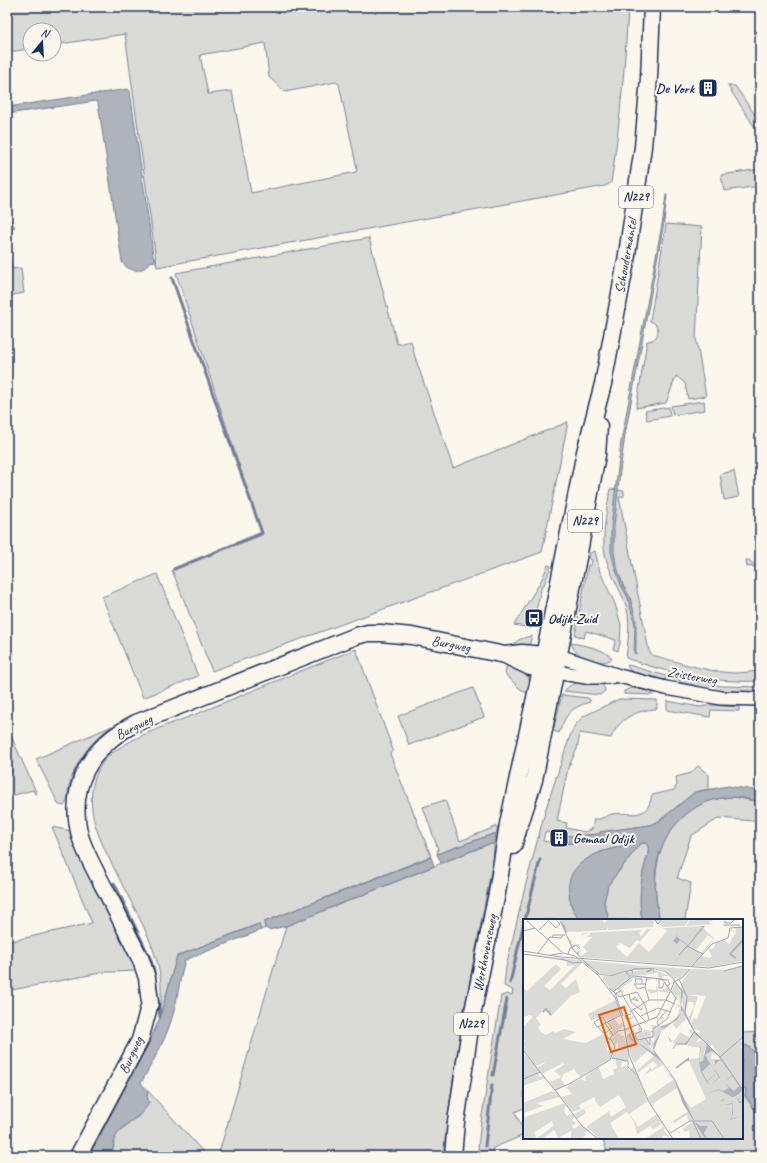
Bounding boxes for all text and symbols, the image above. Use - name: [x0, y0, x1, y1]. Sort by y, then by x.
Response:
- north arrow: [22, 22, 62, 62]
- text: N: [40, 25, 53, 41]
- building icon: De Vork: [697, 77, 719, 99]
- place label: De Vork: [656, 80, 696, 97]
- road number: N229: [619, 186, 653, 208]
- street label: Schoudermantel: [611, 215, 641, 295]
- road number: N229: [568, 510, 602, 532]
- bus stop icon: Odijk-Zuid: [523, 607, 545, 629]
- place label: Odijk-Zuid: [548, 610, 599, 627]
- street label: Burgweg: [430, 632, 473, 656]
- street label: Zeisterweg: [666, 663, 719, 689]
- street label: Burgweg: [113, 710, 156, 743]
- building icon: Gemaal Odijk: [548, 827, 570, 849]
- place label: Gemaal Odijk: [573, 830, 635, 847]
- street label: Werkhovenseweg: [469, 912, 501, 993]
- inset map: [523, 919, 743, 1139]
- road number: N229: [454, 1013, 488, 1035]
- street label: Burgweg: [115, 1033, 147, 1076]

